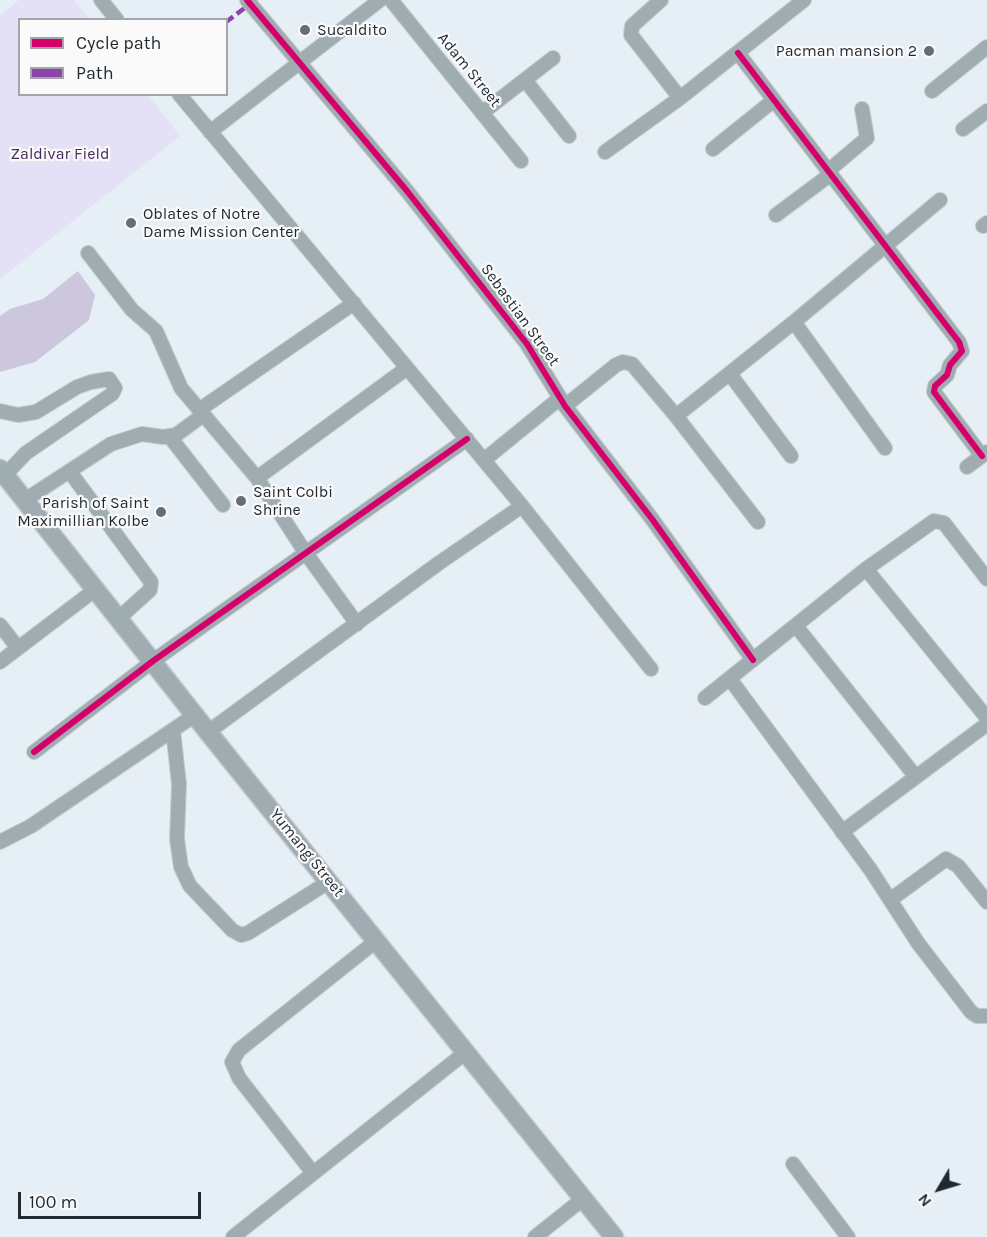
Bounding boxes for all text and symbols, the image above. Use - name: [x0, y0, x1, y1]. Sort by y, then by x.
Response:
- legend: [18, 18, 228, 96]
- place label: Sucaldito: [317, 20, 387, 40]
- marker: Sucaldito: [298, 23, 312, 37]
- street label: Adam Street: [433, 29, 505, 111]
- text: Cycle path: [76, 32, 161, 54]
- place label: Pacman mansion 2: [776, 41, 917, 61]
- marker: Pacman mansion 2: [922, 44, 936, 58]
- text: Path: [76, 62, 114, 84]
- park label: Zaldivar Field: [11, 144, 109, 164]
- place label: Oblates of Notre Dame Mission Center: [143, 204, 299, 242]
- marker: Oblates of Notre Dame Mission Center: [124, 216, 138, 230]
- street label: Sebastian Street: [477, 260, 563, 370]
- place label: Saint Colbi Shrine: [253, 482, 333, 520]
- place label: Parish of Saint Maximillian Kolbe: [17, 493, 149, 531]
- marker: Saint Colbi Shrine: [234, 494, 248, 508]
- marker: Parish of Saint Maximillian Kolbe: [154, 505, 168, 519]
- street label: Yumang Street: [266, 805, 348, 901]
- north arrow: [909, 1159, 969, 1219]
- scale bar: [21, 1180, 204, 1218]
- text: N: [913, 1190, 935, 1211]
- text: 100 m: [29, 1191, 77, 1213]

